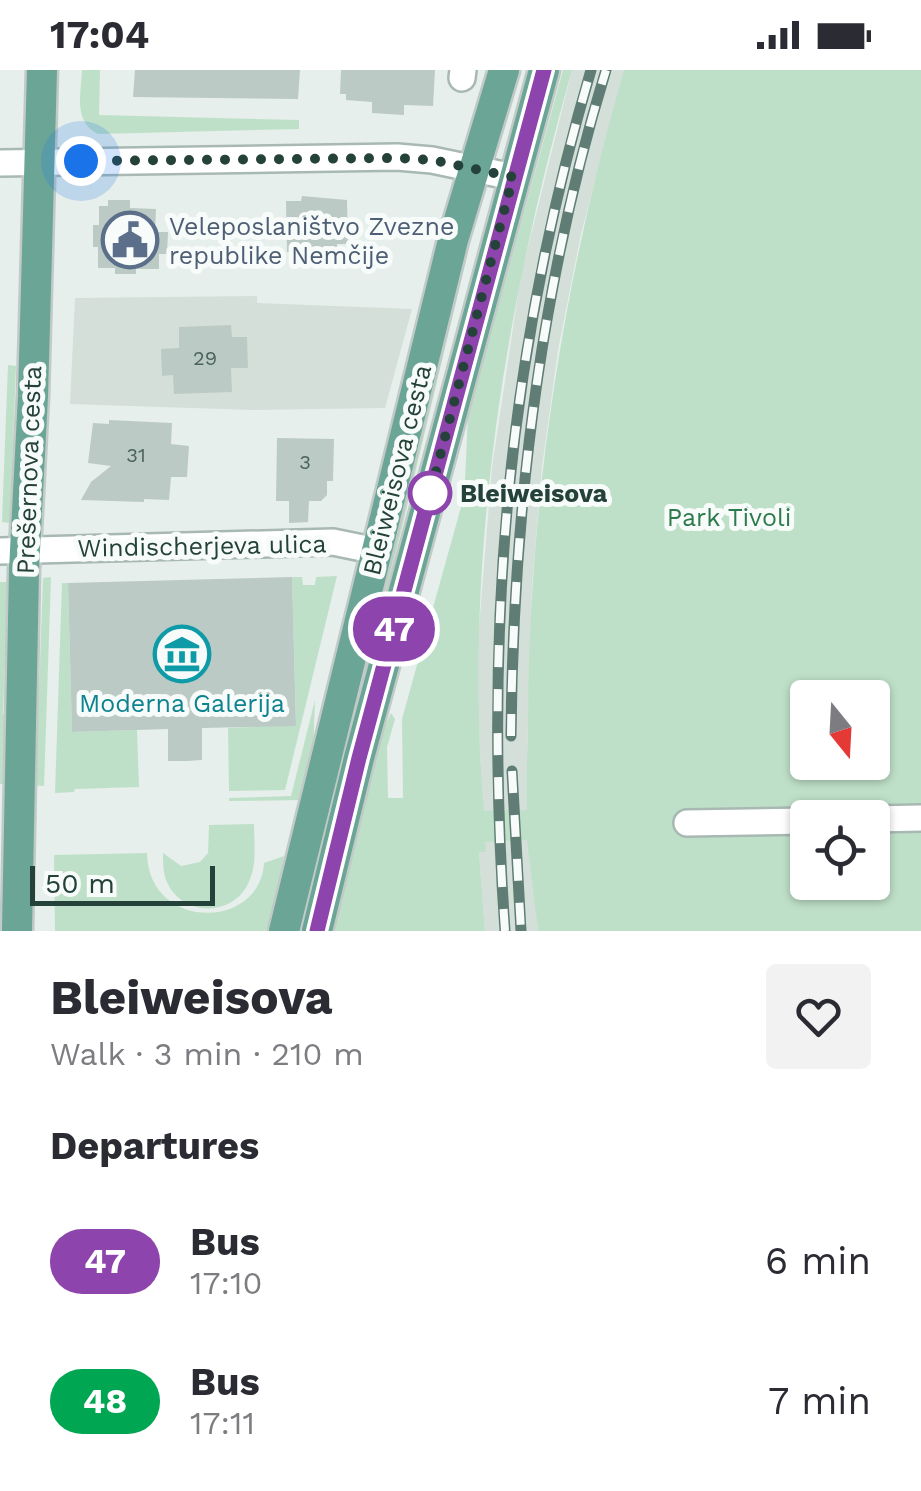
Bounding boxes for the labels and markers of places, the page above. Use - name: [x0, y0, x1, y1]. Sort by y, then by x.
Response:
- public building icon: Veleposlaništvo Zvezne republike Nemčije: [100, 210, 160, 270]
- place label: Veleposlaništvo Zvezne republike Nemčije: [169, 212, 454, 270]
- marker: Bleiweisova: [409, 472, 451, 514]
- place label: Bleiweisova: [460, 479, 608, 508]
- museum icon: Moderna Galerija: [152, 624, 212, 684]
- place label: Moderna Galerija: [79, 689, 285, 718]

